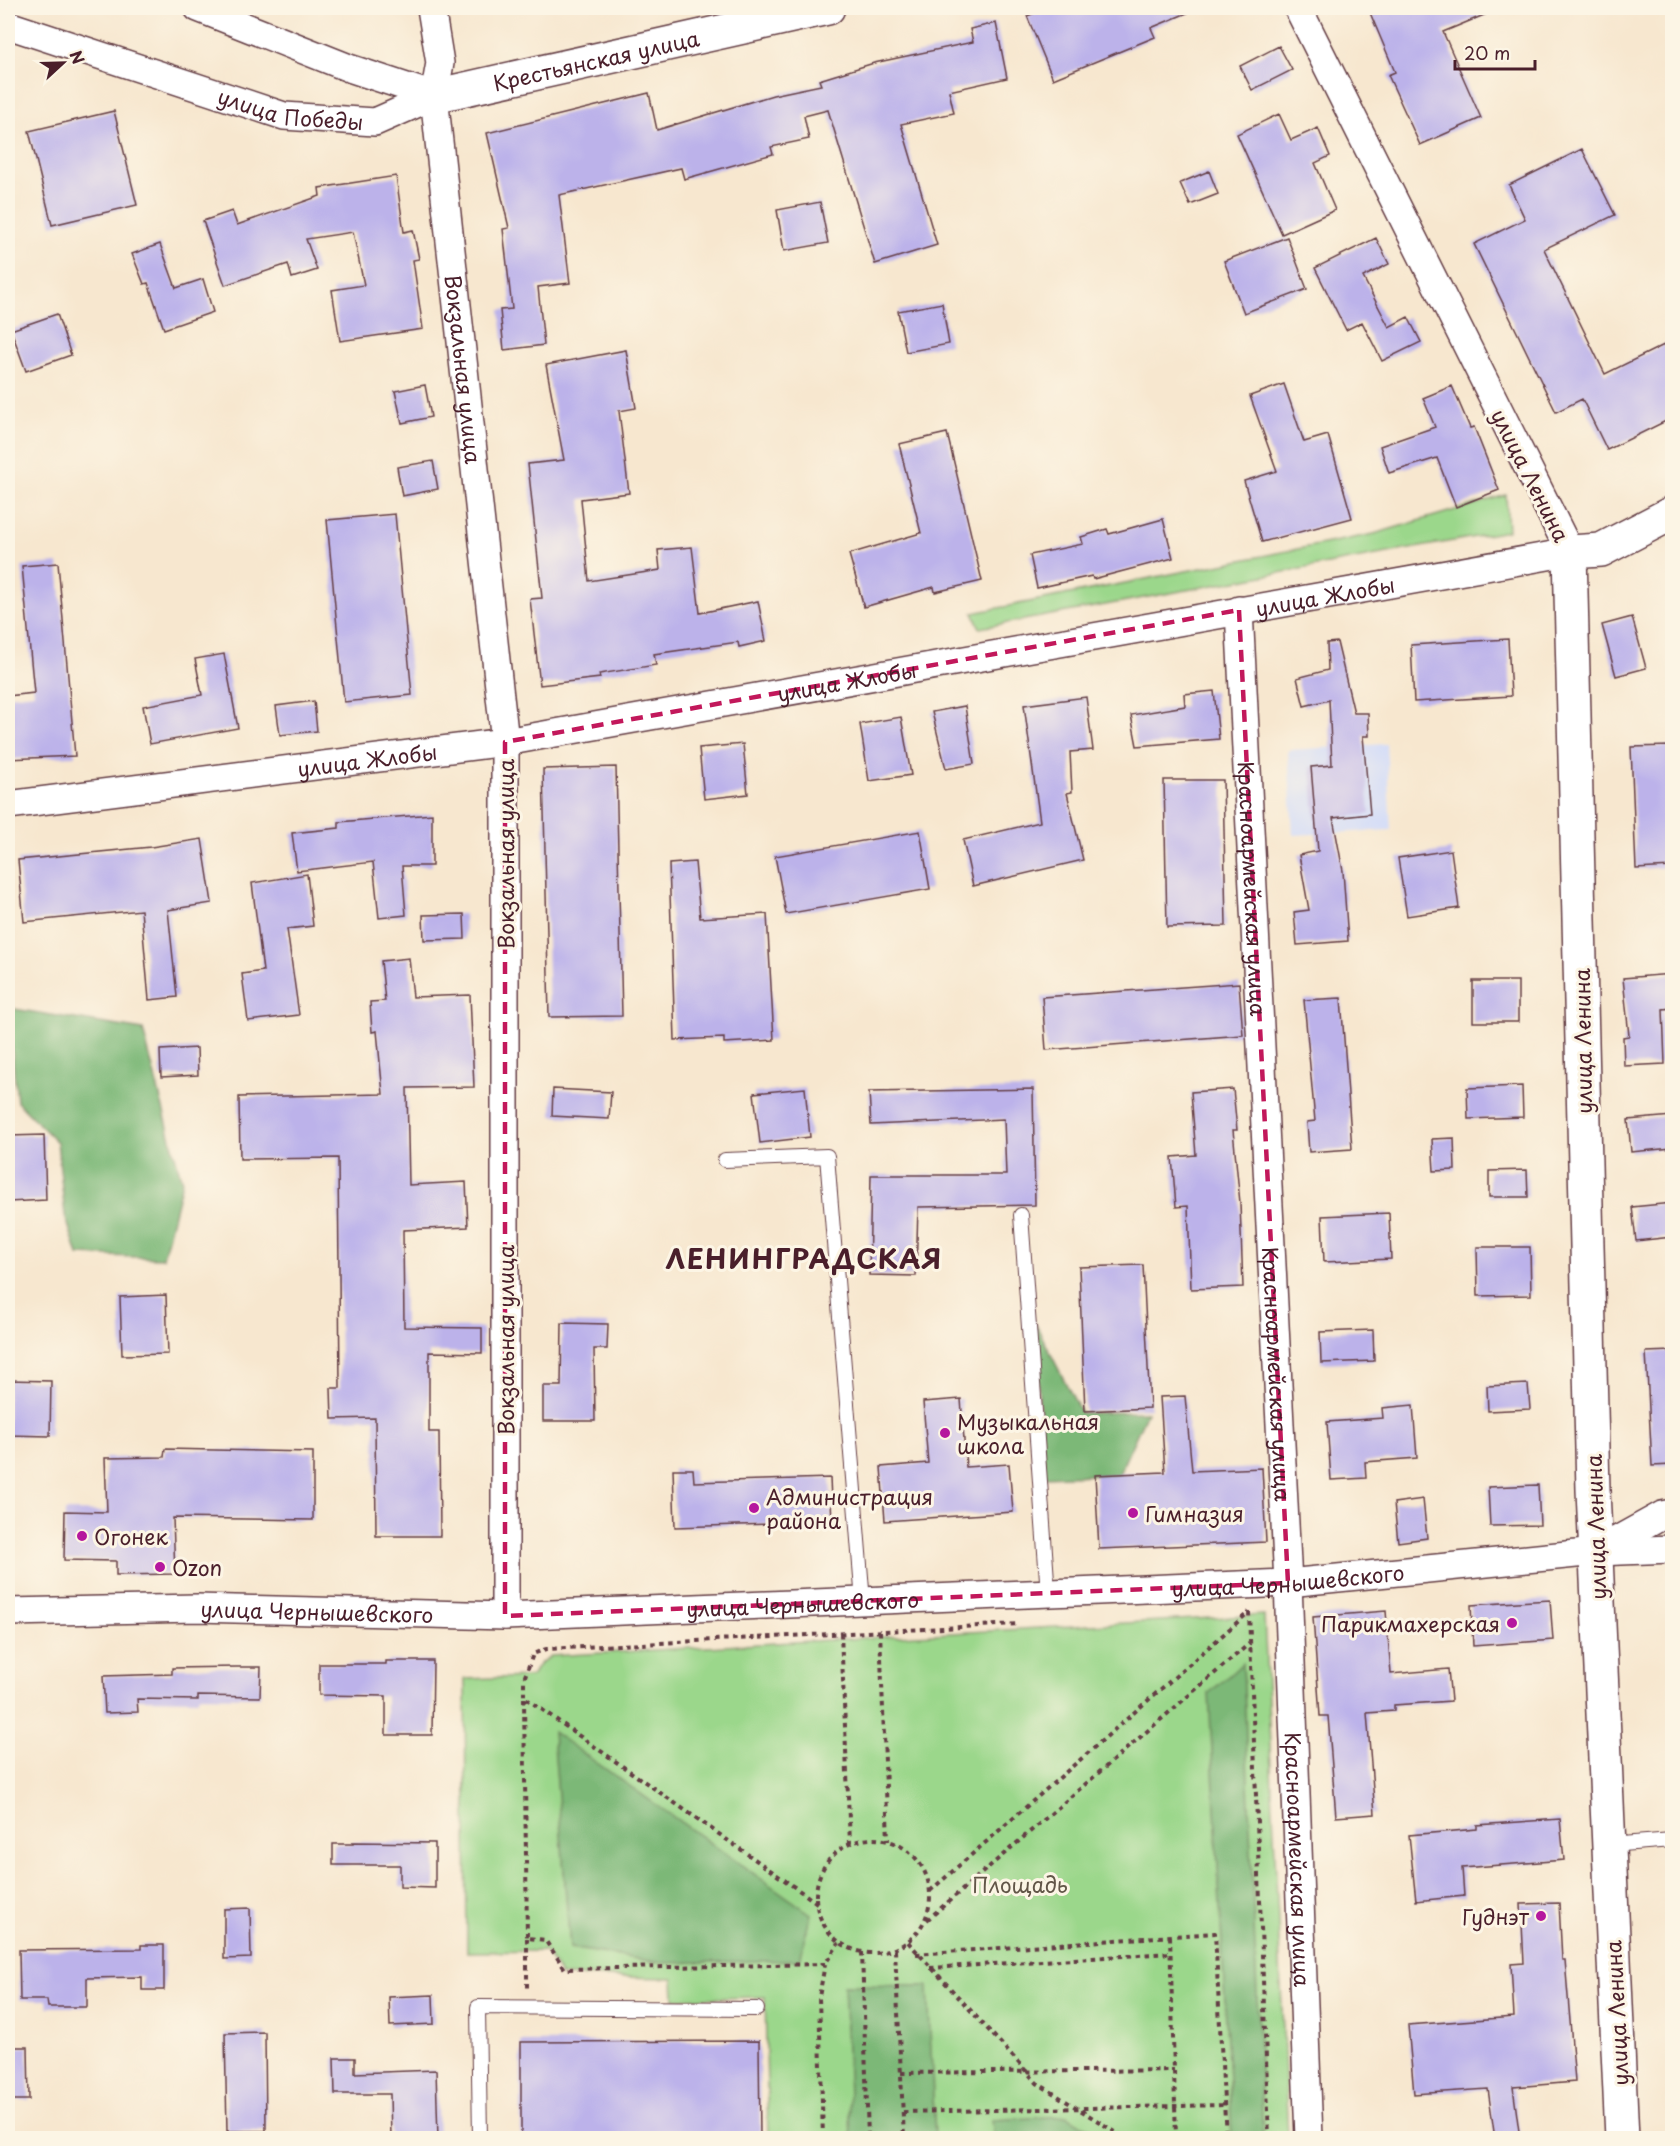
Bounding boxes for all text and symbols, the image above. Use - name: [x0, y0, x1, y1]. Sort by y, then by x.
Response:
- street label: Крестьянская улица: [490, 21, 703, 98]
- north arrow: [33, 33, 93, 93]
- scale bar: [1455, 33, 1534, 71]
- text: 20 m: [1464, 39, 1510, 66]
- text: N: [64, 47, 91, 67]
- street label: улица Победы: [214, 79, 364, 137]
- street label: Вокзальная улица: [438, 273, 490, 466]
- street label: улица Ленина: [1484, 403, 1579, 548]
- street label: улица Жлобы: [1253, 568, 1397, 624]
- street label: улица Жлобы: [775, 653, 919, 709]
- street label: улица Жлобы: [295, 735, 439, 784]
- street label: Вокзальная улица: [489, 758, 521, 949]
- street label: Красноармейская улица: [1231, 761, 1275, 1018]
- street label: улица Ленина: [1565, 967, 1599, 1114]
- district label: ЛЕНИНГРАДСКАЯ: [665, 1237, 943, 1278]
- street label: Вокзальная улица: [489, 1244, 521, 1435]
- street label: Красноармейская улица: [1255, 1246, 1300, 1503]
- place label: Музыкальная школа: [957, 1405, 1099, 1461]
- marker: Музыкальная школа: [938, 1426, 952, 1440]
- street label: улица Ленина: [1576, 1453, 1614, 1600]
- place label: Администрация района: [766, 1480, 933, 1536]
- place label: Гимназия: [1145, 1497, 1244, 1529]
- marker: Администрация района: [747, 1501, 761, 1515]
- marker: Гимназия: [1126, 1506, 1140, 1520]
- place label: Огонек: [94, 1520, 168, 1552]
- marker: Огонек: [75, 1529, 89, 1543]
- place label: Ozon: [172, 1551, 222, 1583]
- street label: улица Чернышевского: [1171, 1555, 1406, 1604]
- marker: Ozon: [153, 1560, 167, 1574]
- street label: улица Чернышевского: [685, 1583, 920, 1624]
- street label: улица Чернышевского: [200, 1592, 434, 1630]
- place label: Парикмахерская: [1321, 1607, 1500, 1639]
- marker: Парикмахерская: [1505, 1616, 1519, 1630]
- street label: Красноармейская улица: [1278, 1732, 1319, 1988]
- park label: Площадь: [972, 1868, 1068, 1900]
- place label: Гуднэт: [1462, 1900, 1530, 1932]
- marker: Гуднэт: [1534, 1909, 1548, 1923]
- street label: улица Ленина: [1596, 1939, 1636, 2087]

